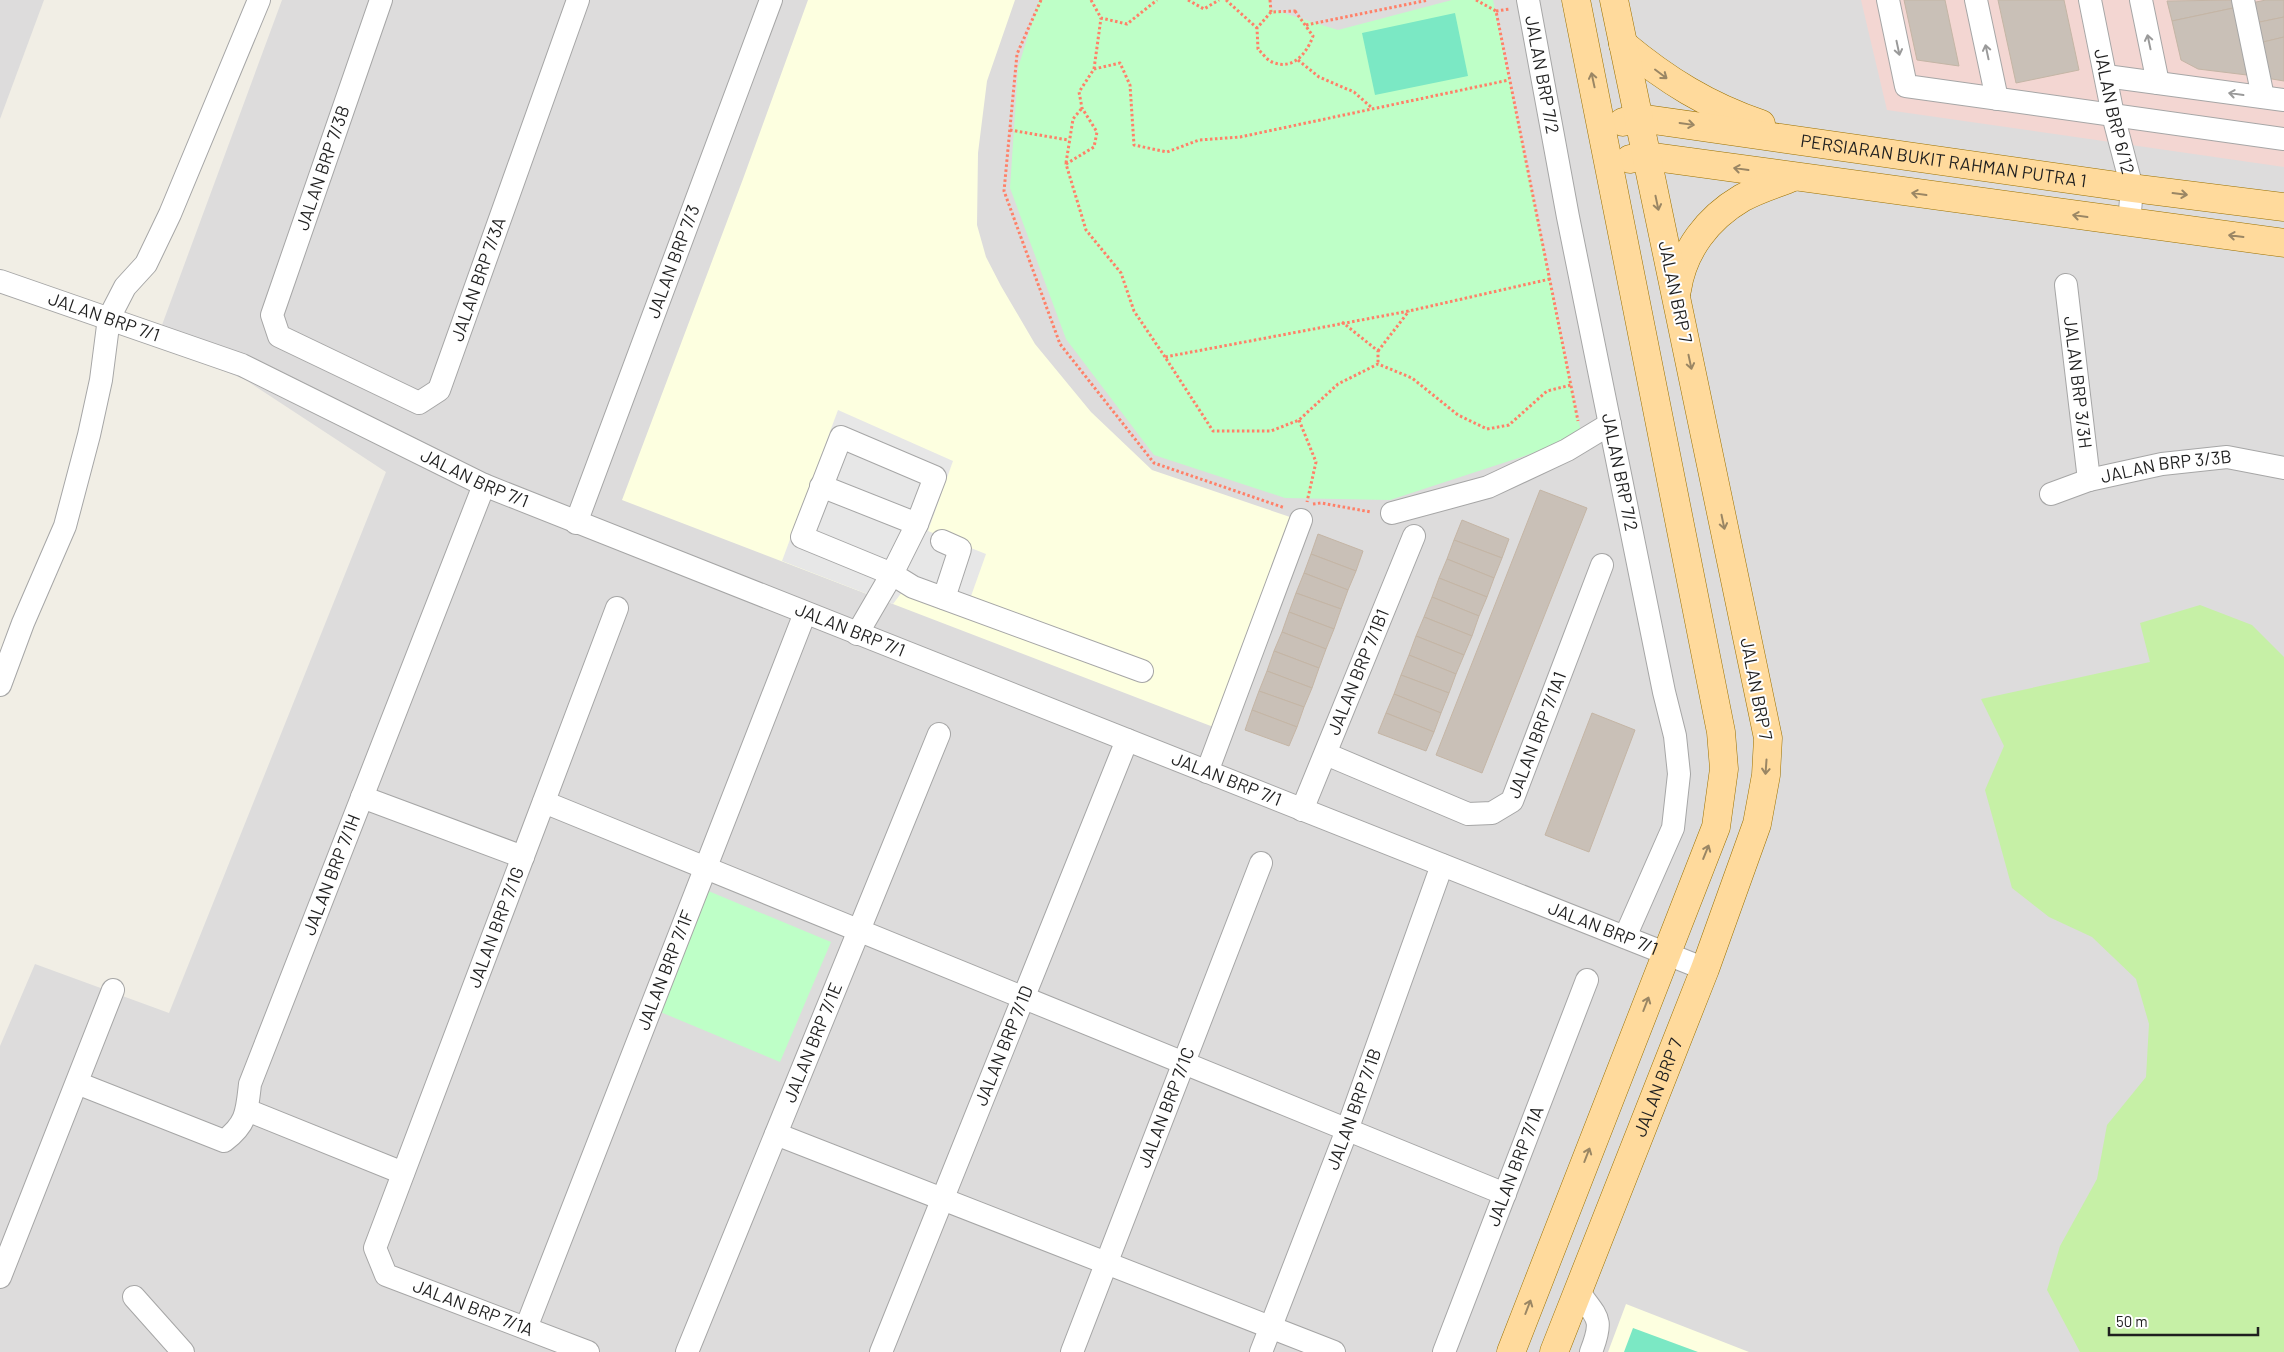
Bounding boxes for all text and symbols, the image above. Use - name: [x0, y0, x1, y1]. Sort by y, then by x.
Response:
- street label: JALAN BRP 7/2: [1521, 14, 1564, 135]
- one-way arrow: [2144, 34, 2153, 50]
- one-way arrow: [1894, 39, 1903, 55]
- one-way arrow: [1982, 44, 1991, 60]
- street label: JALAN BRP 6/12: [2090, 47, 2140, 176]
- one-way arrow: [1654, 69, 1667, 80]
- one-way arrow: [1587, 72, 1597, 88]
- one-way arrow: [2228, 88, 2244, 98]
- street label: JALAN BRP 7/3B: [290, 102, 354, 233]
- one-way arrow: [1679, 120, 1695, 130]
- street label: PERSIARAN BUKIT RAHMAN PUTRA 1: [1799, 129, 2088, 191]
- one-way arrow: [1733, 164, 1749, 174]
- one-way arrow: [1912, 188, 1928, 198]
- one-way arrow: [2172, 189, 2188, 199]
- one-way arrow: [1652, 195, 1662, 211]
- street label: JALAN BRP 7/3: [641, 201, 704, 321]
- one-way arrow: [2073, 211, 2089, 221]
- street label: JALAN BRP 7/3A: [445, 214, 510, 344]
- one-way arrow: [2228, 231, 2244, 241]
- street label: JALAN BRP 7: [1654, 239, 1698, 345]
- street label: JALAN BRP 7/1: [46, 287, 163, 346]
- street label: JALAN BRP 3/3H: [2060, 315, 2097, 450]
- one-way arrow: [1685, 354, 1695, 370]
- street label: JALAN BRP 7/2: [1598, 411, 1643, 533]
- street label: JALAN BRP 7/1: [417, 443, 532, 512]
- street label: JALAN BRP 3/3B: [2098, 445, 2233, 487]
- one-way arrow: [1719, 513, 1728, 529]
- street label: JALAN BRP 7/1: [792, 597, 909, 661]
- street label: JALAN BRP 7/1B1: [1322, 605, 1393, 738]
- street label: JALAN BRP 7: [1736, 636, 1778, 742]
- street label: JALAN BRP 7/1A1: [1502, 668, 1570, 801]
- street label: JALAN BRP 7/1: [1169, 747, 1285, 810]
- one-way arrow: [1762, 759, 1771, 775]
- street label: JALAN BRP 7/1H: [297, 811, 364, 938]
- one-way arrow: [1702, 845, 1711, 860]
- street label: JALAN BRP 7/1G: [462, 864, 528, 991]
- street label: JALAN BRP 7/1: [1545, 896, 1662, 959]
- street label: JALAN BRP 7/1F: [631, 907, 698, 1033]
- street label: JALAN BRP 7/1E: [778, 979, 846, 1105]
- street label: JALAN BRP 7/1D: [969, 982, 1037, 1109]
- one-way arrow: [1642, 996, 1651, 1012]
- street label: JALAN BRP 7: [1628, 1035, 1687, 1140]
- street label: JALAN BRP 7/1C: [1132, 1044, 1199, 1171]
- street label: JALAN BRP 7/1B: [1321, 1045, 1385, 1173]
- street label: JALAN BRP 7/1A: [1481, 1102, 1548, 1229]
- one-way arrow: [1583, 1148, 1592, 1163]
- street label: JALAN BRP 7/1A: [410, 1274, 537, 1340]
- one-way arrow: [1525, 1299, 1534, 1314]
- scale bar: [2109, 1304, 2258, 1336]
- text: 50 m: [2116, 1312, 2148, 1330]

